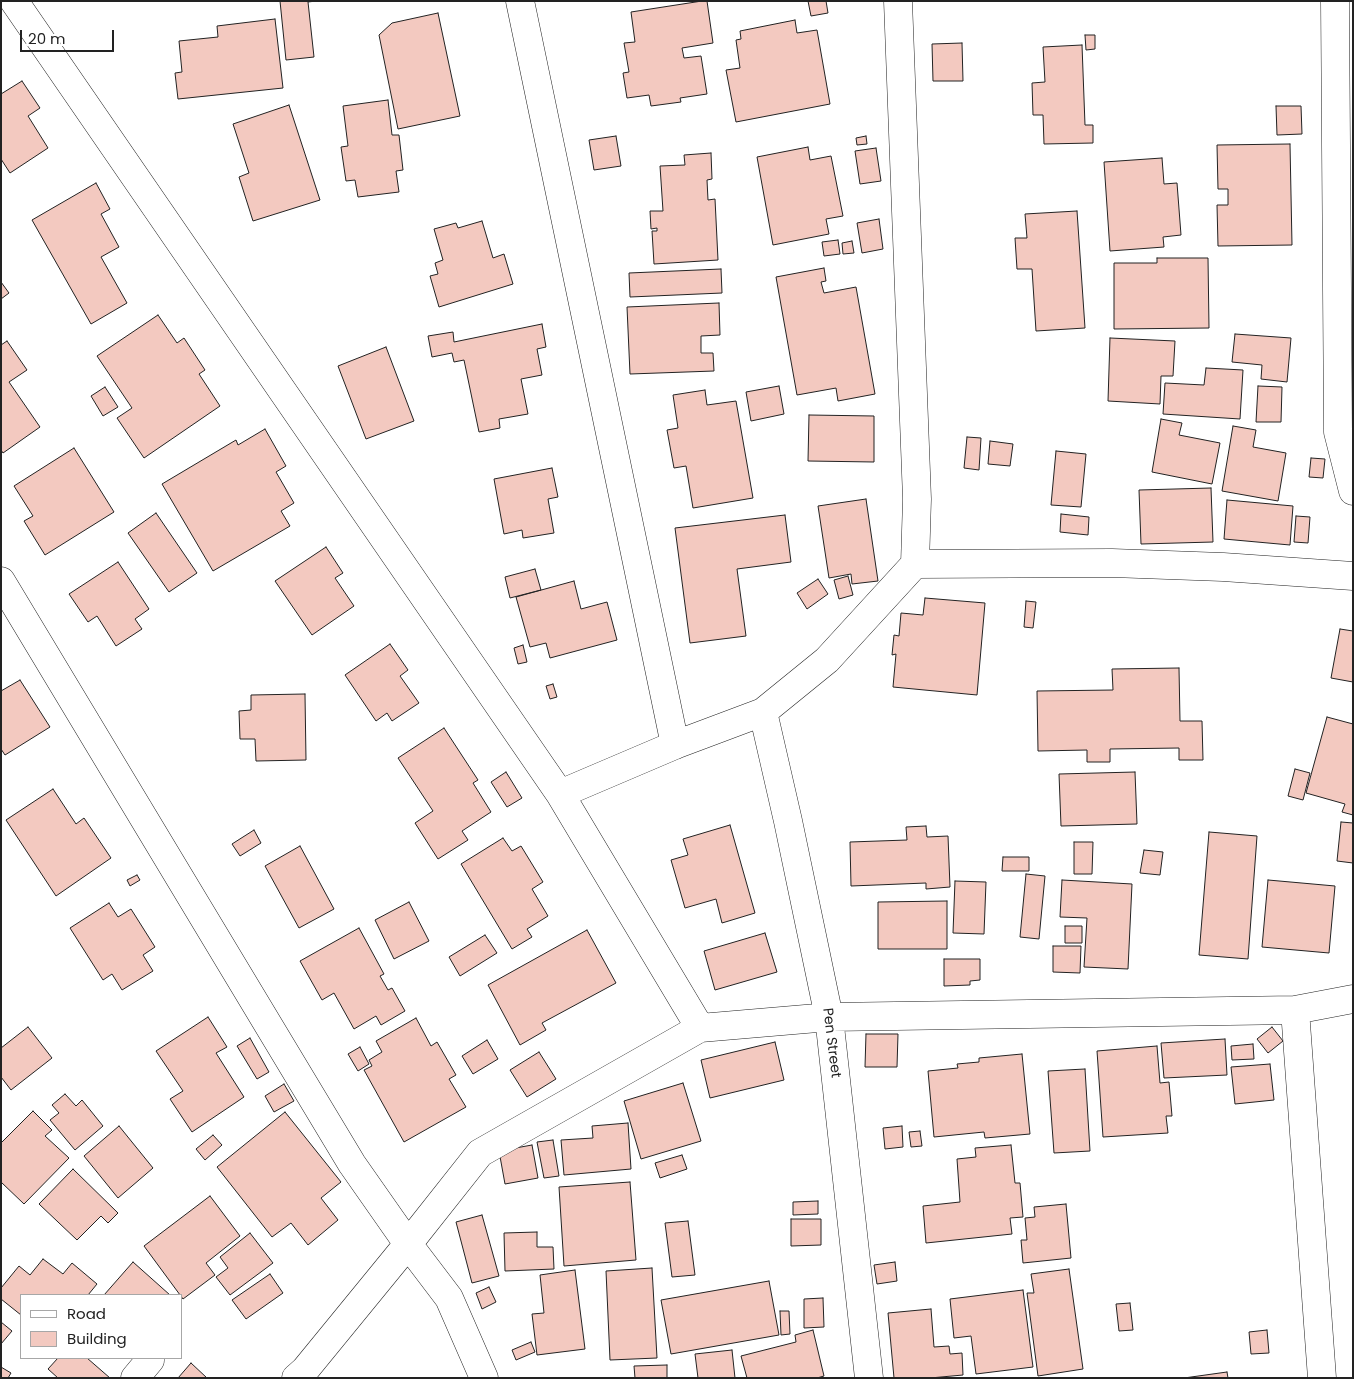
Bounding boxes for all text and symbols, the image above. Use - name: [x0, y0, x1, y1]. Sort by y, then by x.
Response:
- scale bar: [22, 20, 116, 52]
- text: 20 m: [28, 28, 66, 49]
- street label: Pen Street: [818, 1007, 844, 1079]
- legend: [20, 1294, 182, 1359]
- text: Road: [67, 1303, 106, 1324]
- text: Building: [67, 1328, 127, 1349]

